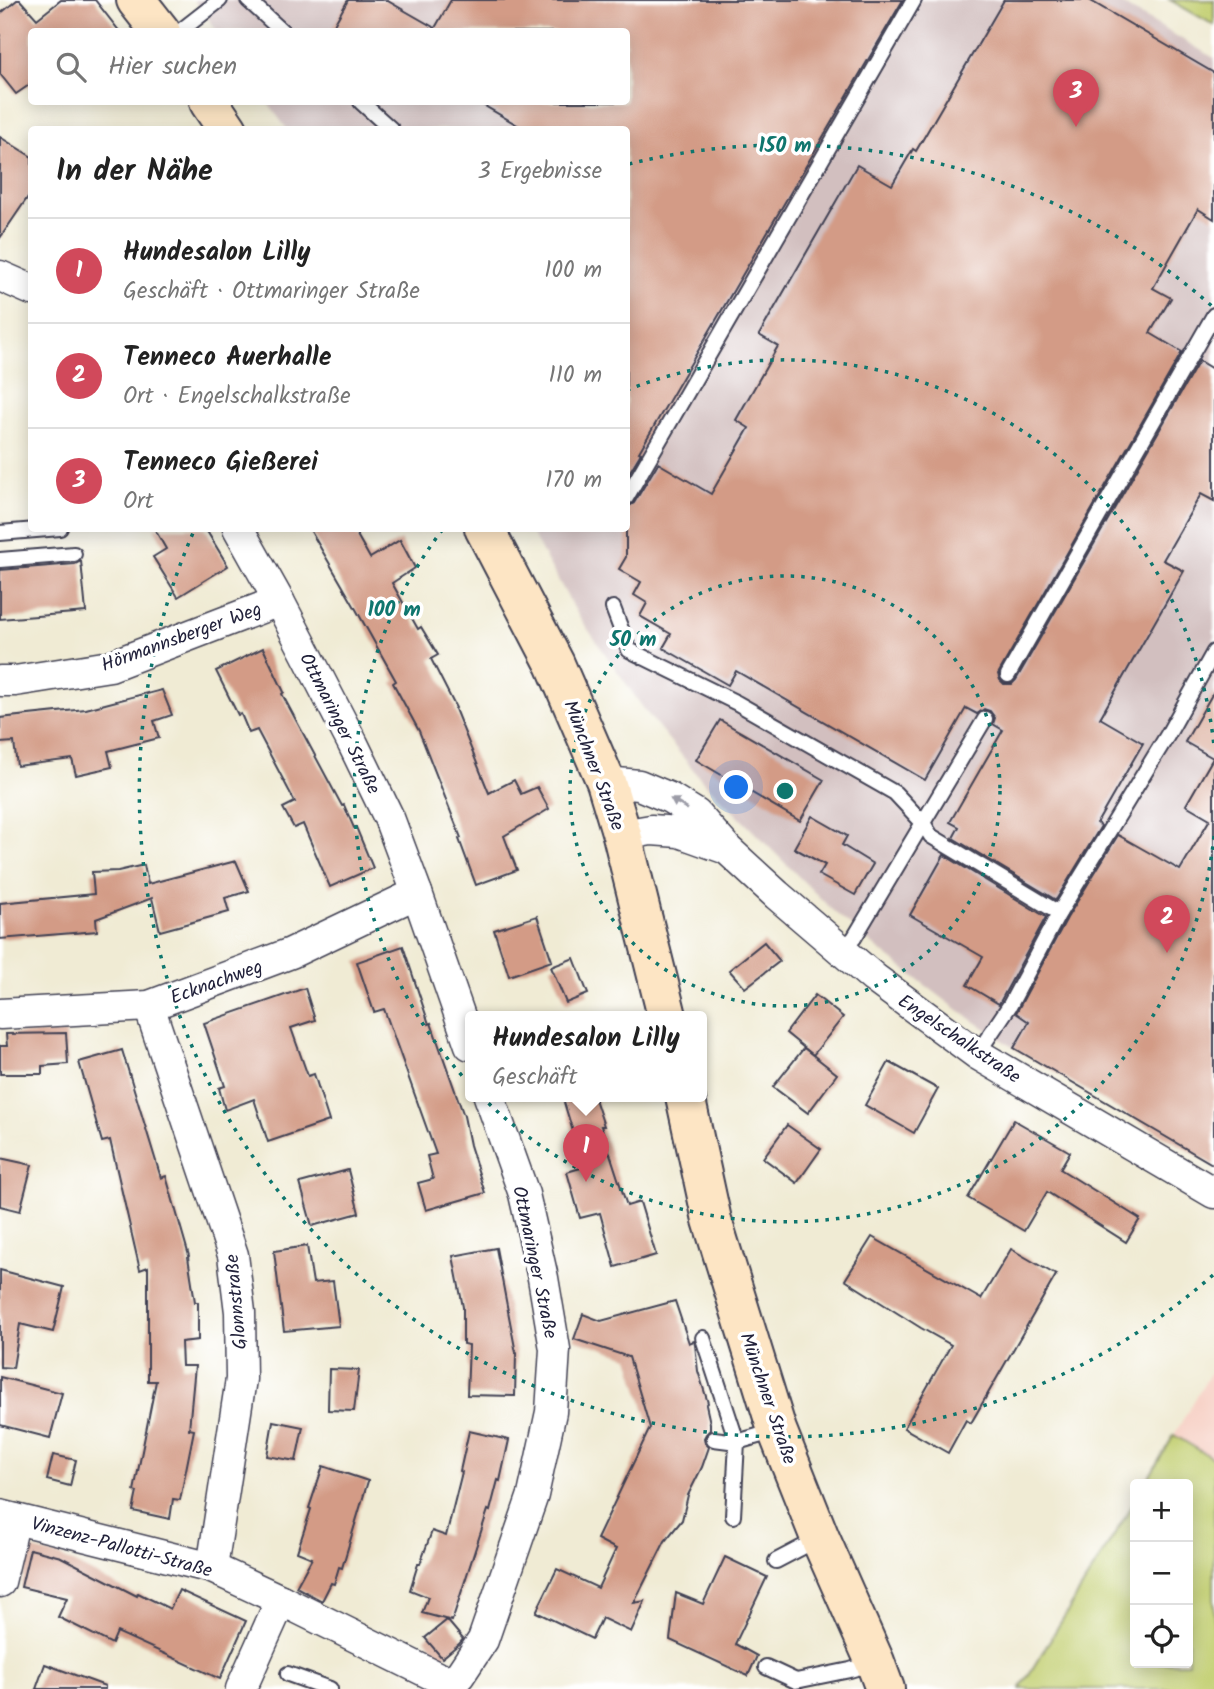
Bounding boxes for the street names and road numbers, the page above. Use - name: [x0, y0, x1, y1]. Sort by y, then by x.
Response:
- street label: Hörmannsberger Weg: [97, 595, 266, 681]
- street label: Ottmaringer Straße: [291, 648, 388, 800]
- street label: Münchner Straße: [554, 696, 632, 836]
- street label: Ecknachweg: [166, 952, 267, 1013]
- street label: Engelschalkstraße: [891, 987, 1027, 1092]
- street label: Ottmaringer Straße: [503, 1183, 565, 1342]
- street label: Glonnstraße: [218, 1253, 256, 1351]
- street label: Münchner Straße: [731, 1329, 804, 1469]
- street label: Vinzenz-Pallotti-Straße: [28, 1509, 216, 1587]

